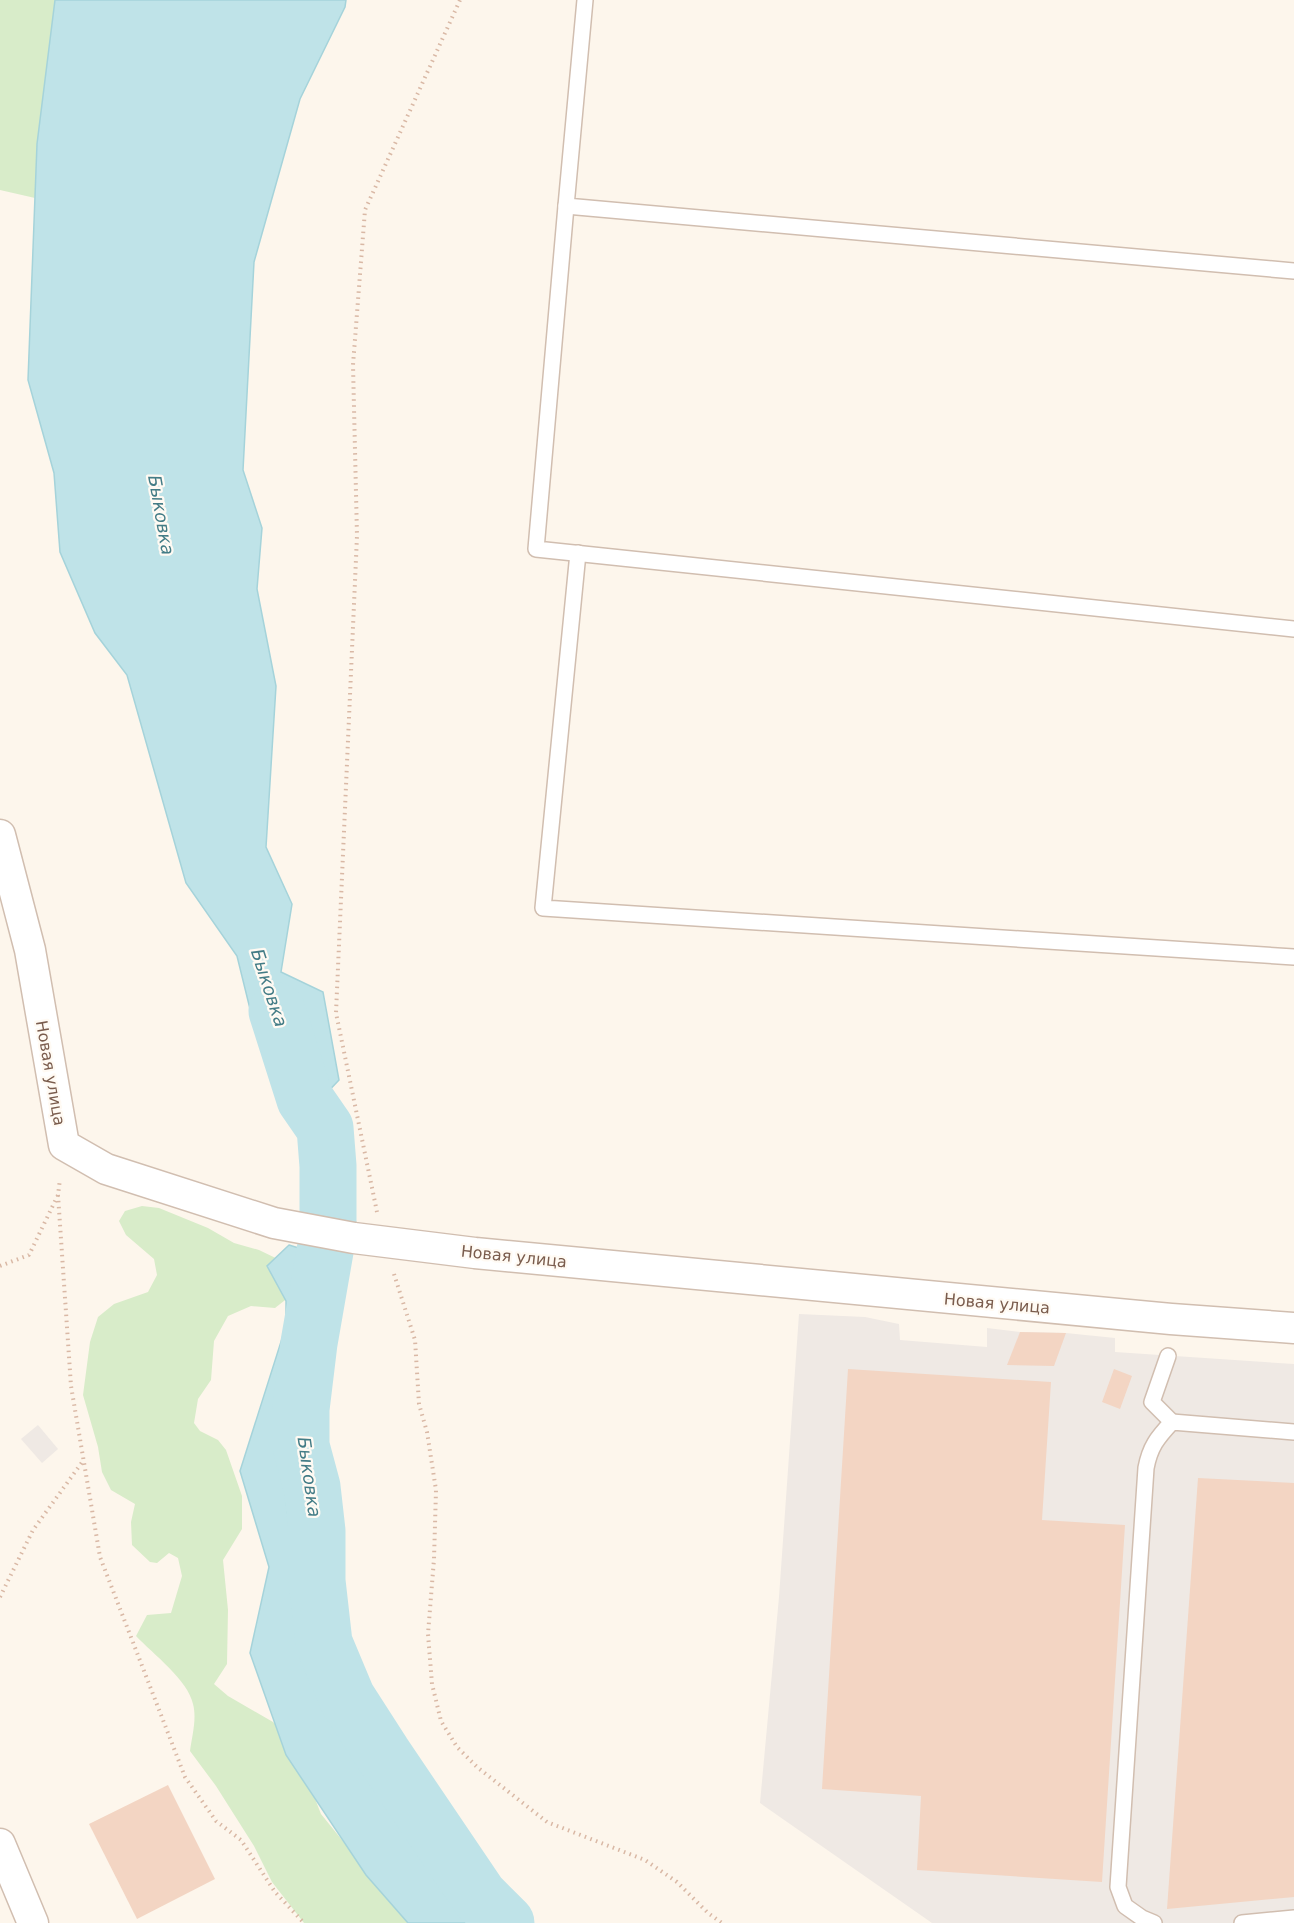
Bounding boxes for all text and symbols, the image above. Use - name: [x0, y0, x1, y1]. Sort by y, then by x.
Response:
- water label: Быковка: [144, 473, 179, 557]
- water label: Быковка: [247, 946, 292, 1030]
- street label: Новая улица: [32, 1019, 69, 1127]
- street label: Новая улица: [460, 1241, 568, 1272]
- street label: Новая улица: [943, 1289, 1051, 1318]
- water label: Быковка: [293, 1435, 326, 1518]

